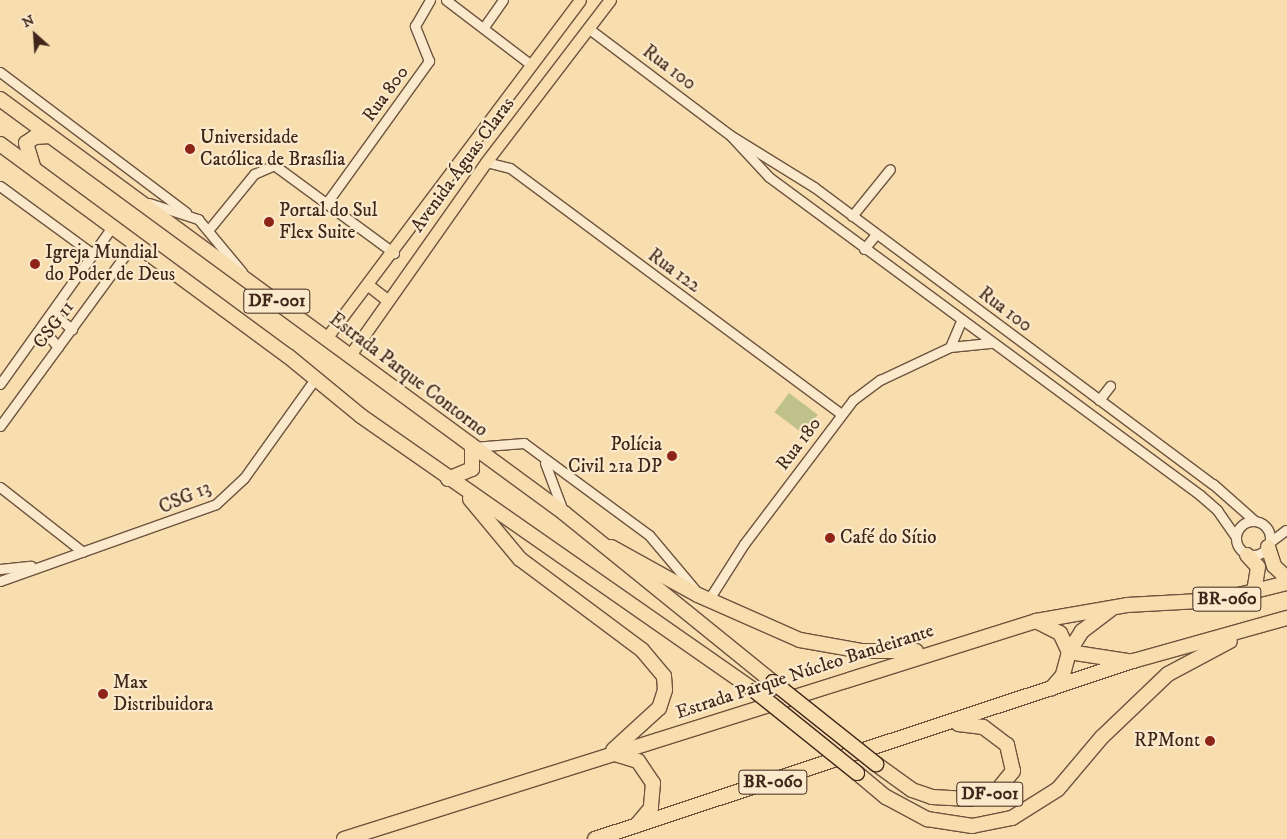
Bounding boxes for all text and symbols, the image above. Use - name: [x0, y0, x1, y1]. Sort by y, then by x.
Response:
- north arrow: [10, 10, 60, 60]
- text: N: [19, 11, 38, 32]
- street label: Rua 100: [638, 40, 700, 96]
- street label: Rua 800: [358, 61, 414, 127]
- street label: Avenida Águas Claras: [406, 93, 520, 237]
- place label: Universidade Católica de Brasília: [200, 127, 345, 171]
- marker: Universidade Católica de Brasília: [184, 143, 196, 155]
- place label: Portal do Sul Flex Suite: [279, 200, 377, 244]
- marker: Portal do Sul Flex Suite: [263, 216, 275, 228]
- place label: Igreja Mundial do Poder de Deus: [45, 242, 175, 286]
- street label: Rua 122: [643, 244, 705, 298]
- marker: Igreja Mundial do Poder de Deus: [29, 258, 41, 270]
- street label: Rua 100: [974, 282, 1036, 338]
- road number: DF-001: [243, 286, 311, 316]
- street label: CSG 11: [29, 297, 79, 353]
- street label: Estrada Parque Contorno: [324, 308, 492, 442]
- street label: Rua 180: [772, 413, 826, 475]
- place label: Polícia Civil 21a DP: [568, 434, 662, 478]
- marker: Polícia Civil 21a DP: [666, 450, 678, 462]
- street label: CSG 13: [156, 477, 214, 519]
- place label: Café do Sítio: [840, 527, 936, 549]
- marker: Café do Sítio: [824, 532, 836, 544]
- road number: BR-060: [1192, 584, 1262, 614]
- street label: Estrada Parque Núcleo Bandeirante: [673, 619, 937, 725]
- place label: Max Distribuidora: [113, 672, 213, 716]
- marker: Max Distribuidora: [97, 688, 109, 700]
- place label: RPMont: [1134, 730, 1200, 752]
- marker: RPMont: [1204, 735, 1216, 747]
- road number: BR-060: [738, 766, 808, 798]
- road number: DF-001: [956, 779, 1024, 810]

